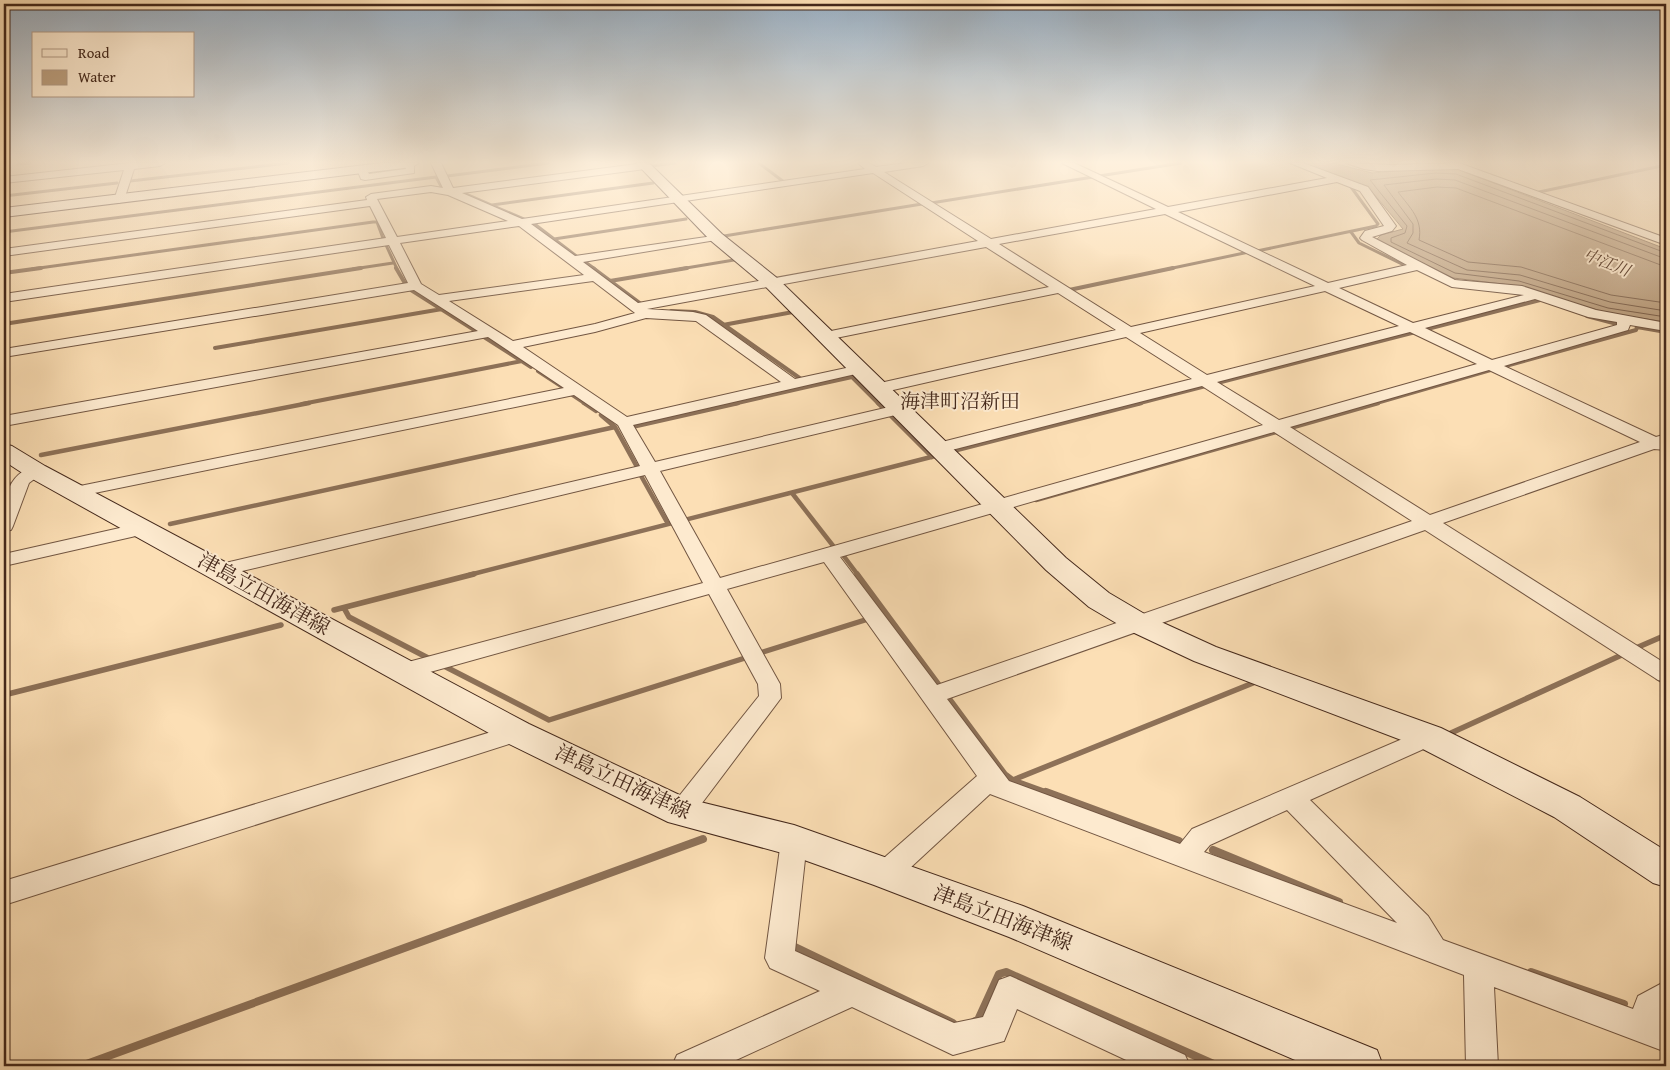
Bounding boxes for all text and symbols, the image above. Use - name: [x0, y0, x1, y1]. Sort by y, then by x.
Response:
- legend: [32, 32, 195, 98]
- text: Road: [78, 42, 109, 63]
- text: Water: [78, 66, 116, 87]
- water label: 中江川: [1580, 242, 1636, 283]
- district label: 海津町沼新田: [900, 386, 1020, 415]
- street label: 津島立田海津線: [192, 544, 336, 643]
- street label: 津島立田海津線: [550, 736, 696, 827]
- street label: 津島立田海津線: [929, 877, 1077, 958]

